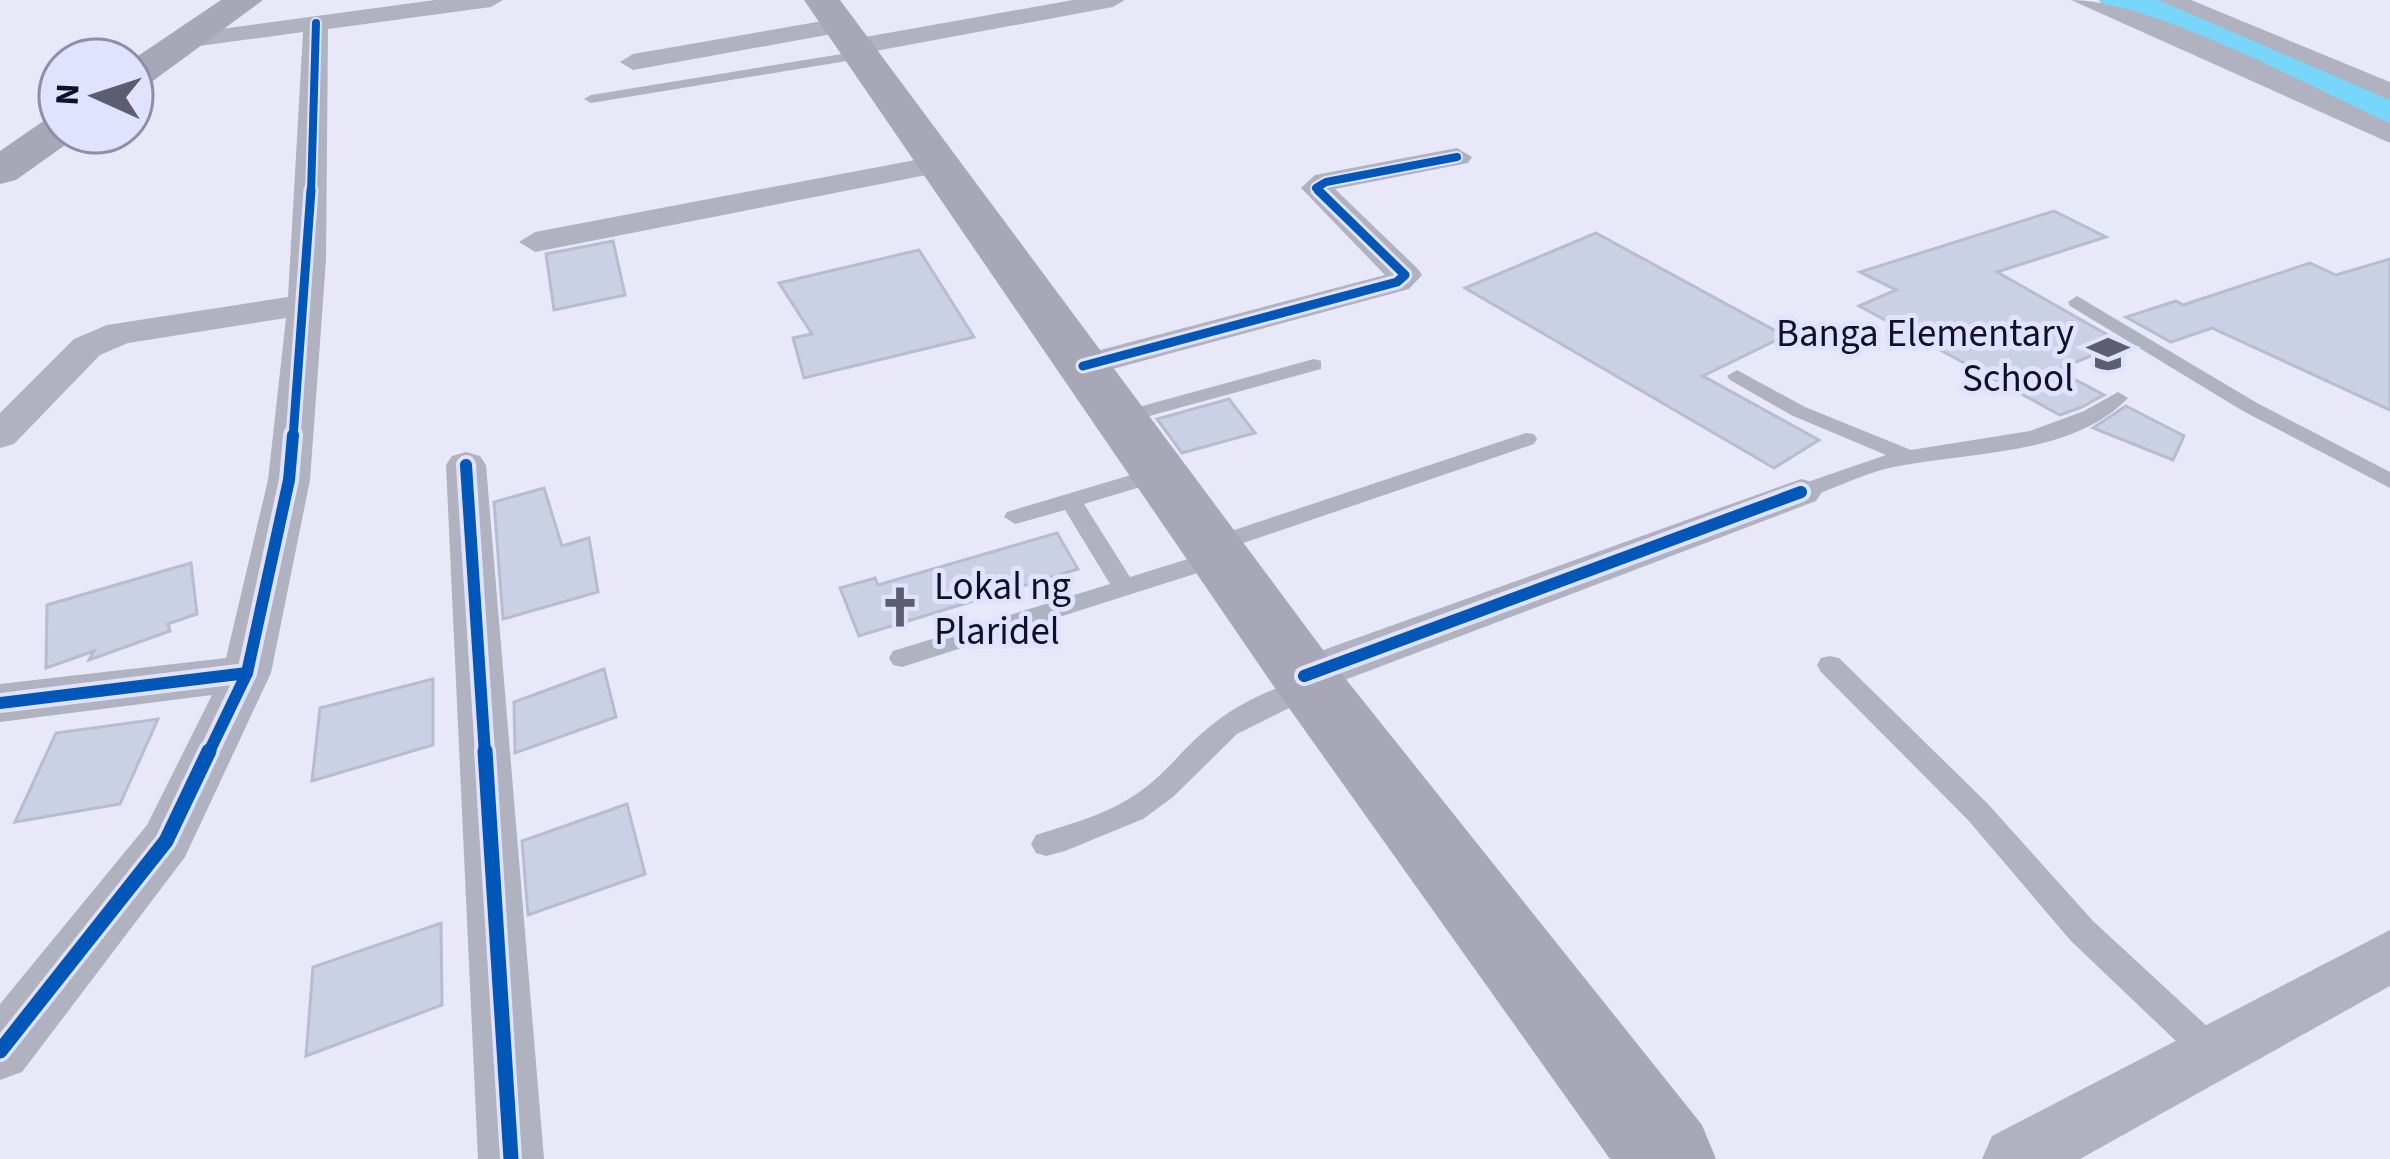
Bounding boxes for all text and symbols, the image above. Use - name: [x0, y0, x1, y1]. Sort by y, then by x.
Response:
- north arrow: [36, 36, 156, 156]
- text: N: [43, 82, 92, 107]
- place label: Banga Elementary School: [1776, 306, 2074, 407]
- school or university icon: Banga Elementary School: [2085, 331, 2131, 377]
- place label: Lokal ng Plaridel: [934, 559, 1071, 660]
- church icon: Lokal ng Plaridel: [877, 584, 923, 630]

